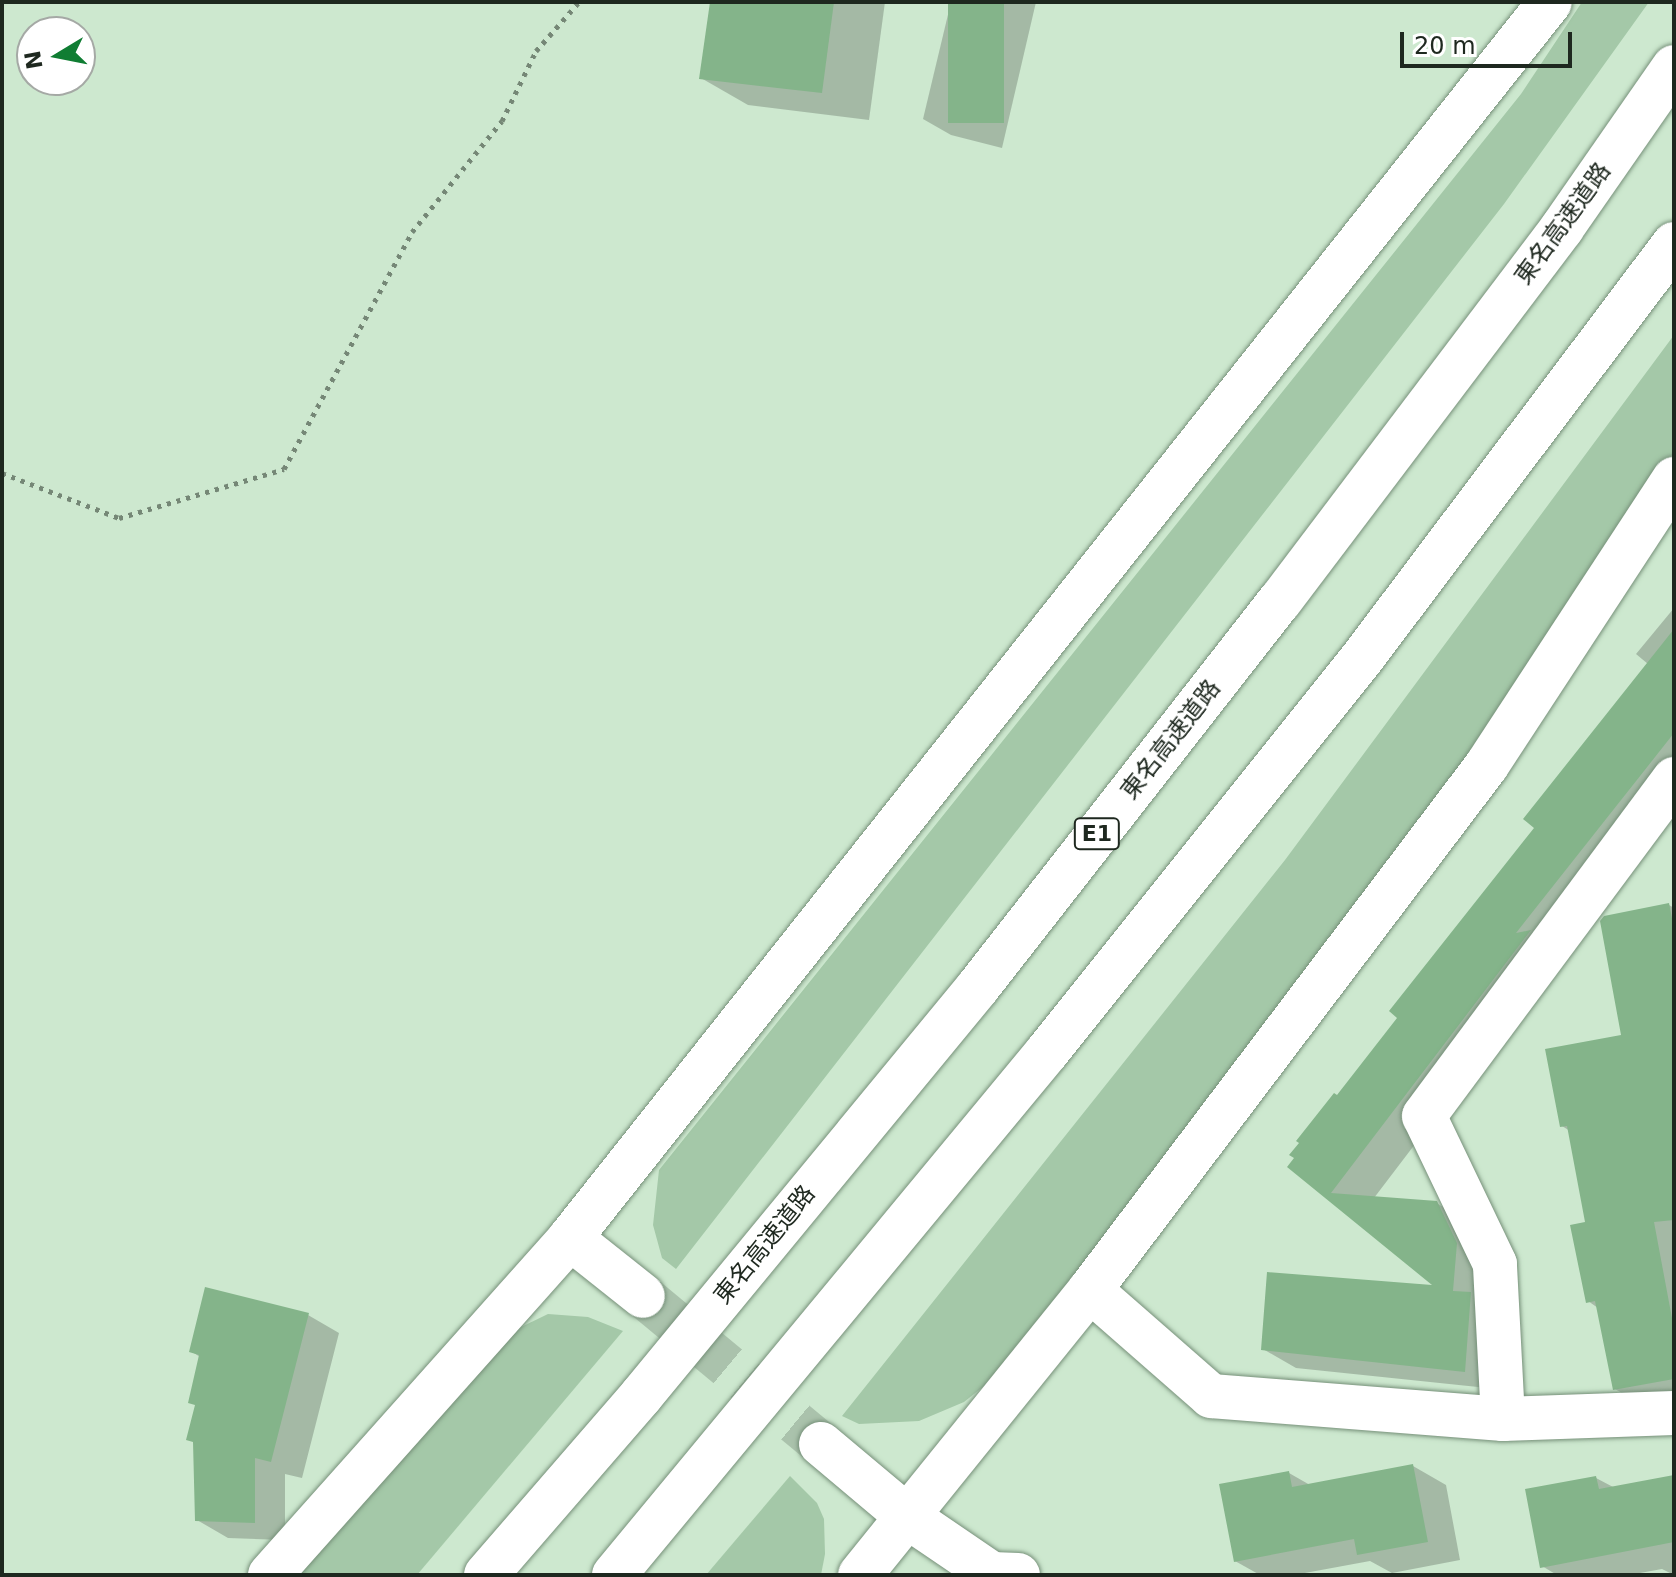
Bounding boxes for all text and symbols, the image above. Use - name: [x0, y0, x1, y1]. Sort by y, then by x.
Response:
- north arrow: [16, 16, 96, 96]
- scale bar: [1404, 16, 1576, 66]
- text: 20 m: [1414, 32, 1476, 60]
- text: N: [20, 49, 48, 71]
- street label: 東名高速道路: [1509, 157, 1617, 291]
- street label: 東名高速道路: [1115, 674, 1227, 806]
- road number: E1: [1073, 816, 1121, 852]
- street label: 東名高速道路: [708, 1180, 822, 1310]

